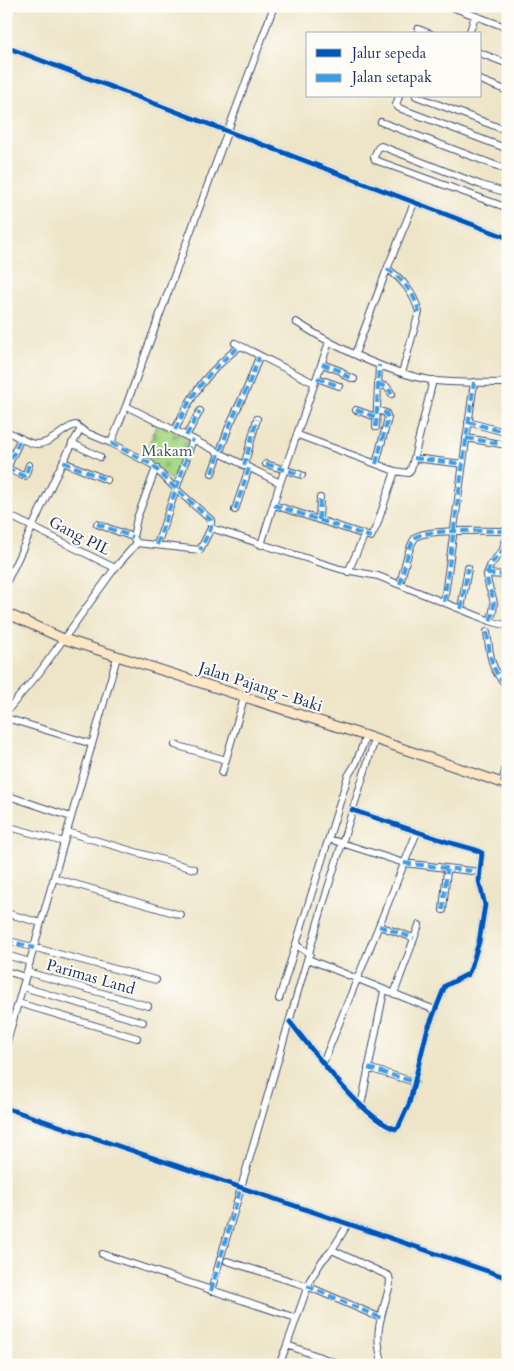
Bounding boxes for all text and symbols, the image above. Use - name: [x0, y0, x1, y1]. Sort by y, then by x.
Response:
- legend: [306, 32, 482, 98]
- text: Jalur sepeda: [350, 43, 427, 63]
- text: Jalan setapak: [350, 67, 432, 87]
- park label: Makam: [142, 440, 193, 462]
- street label: Gang PIL: [45, 511, 114, 561]
- street label: Jalan Pajang - Baki: [194, 656, 326, 718]
- street label: Parimas Land: [44, 954, 138, 1000]

